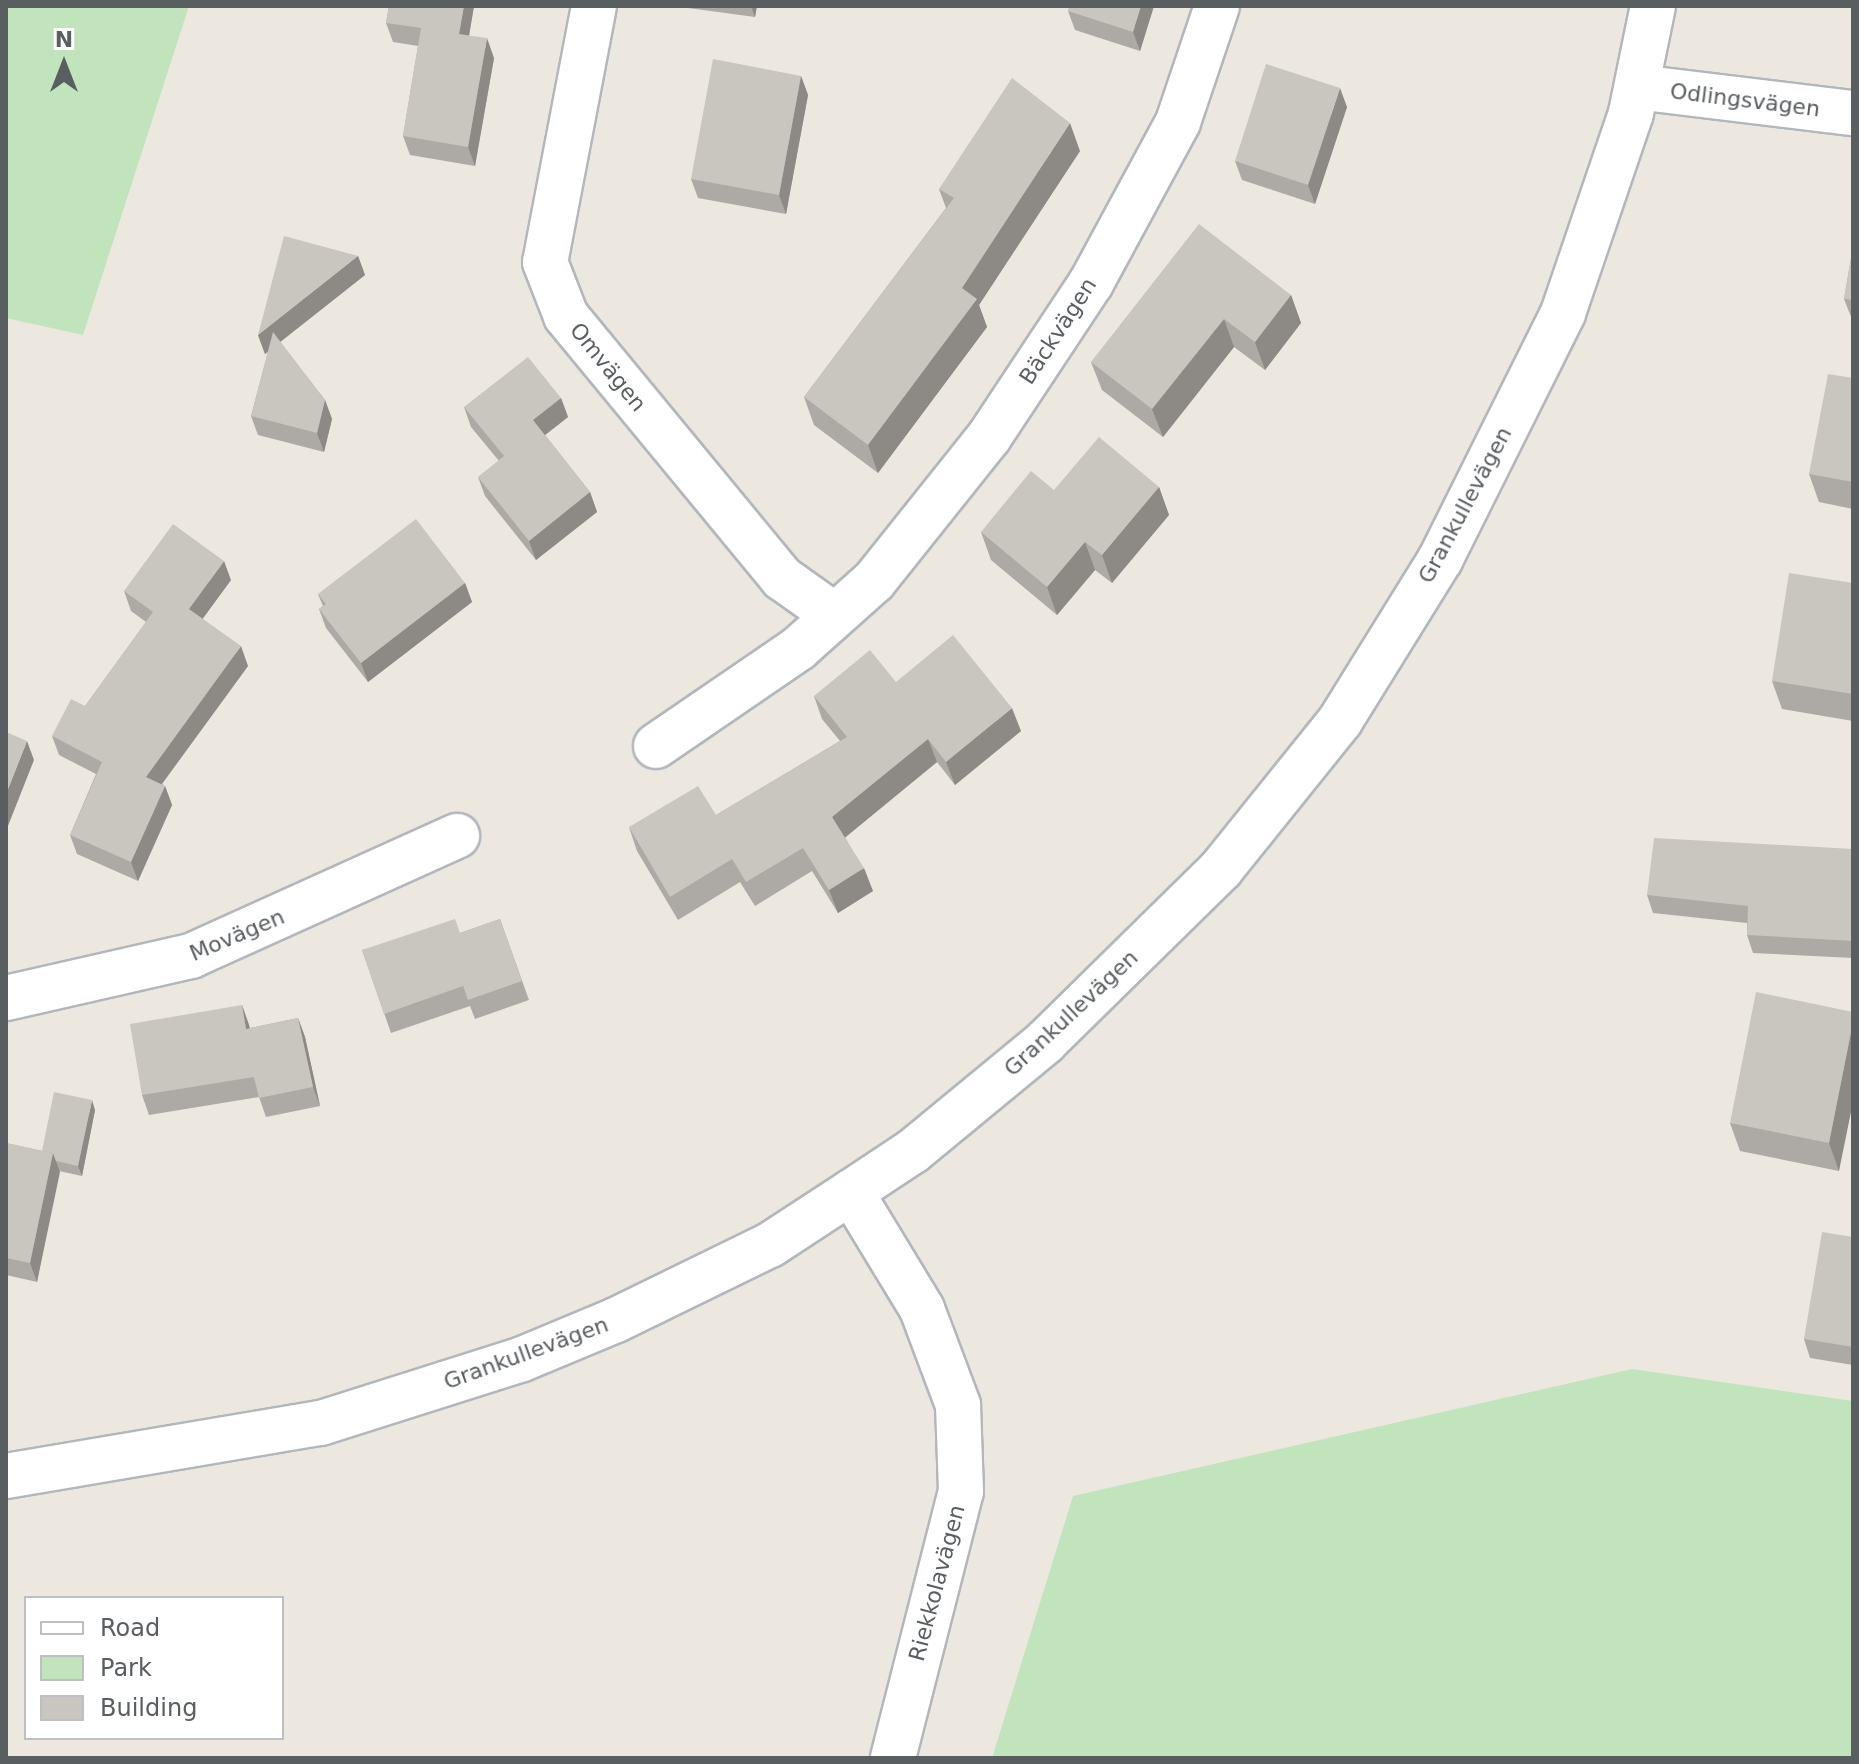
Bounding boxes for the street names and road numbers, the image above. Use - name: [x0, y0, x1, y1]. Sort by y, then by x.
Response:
- street label: Odlingsvägen: [1669, 78, 1821, 122]
- street label: Bäckvägen: [1014, 273, 1102, 389]
- street label: Omvägen: [564, 317, 652, 417]
- street label: Grankullevägen: [1413, 422, 1517, 588]
- street label: Movägen: [186, 903, 288, 967]
- street label: Grankullevägen: [999, 944, 1143, 1082]
- street label: Grankullevägen: [440, 1311, 612, 1395]
- street label: Riekkolavägen: [903, 1502, 971, 1664]

